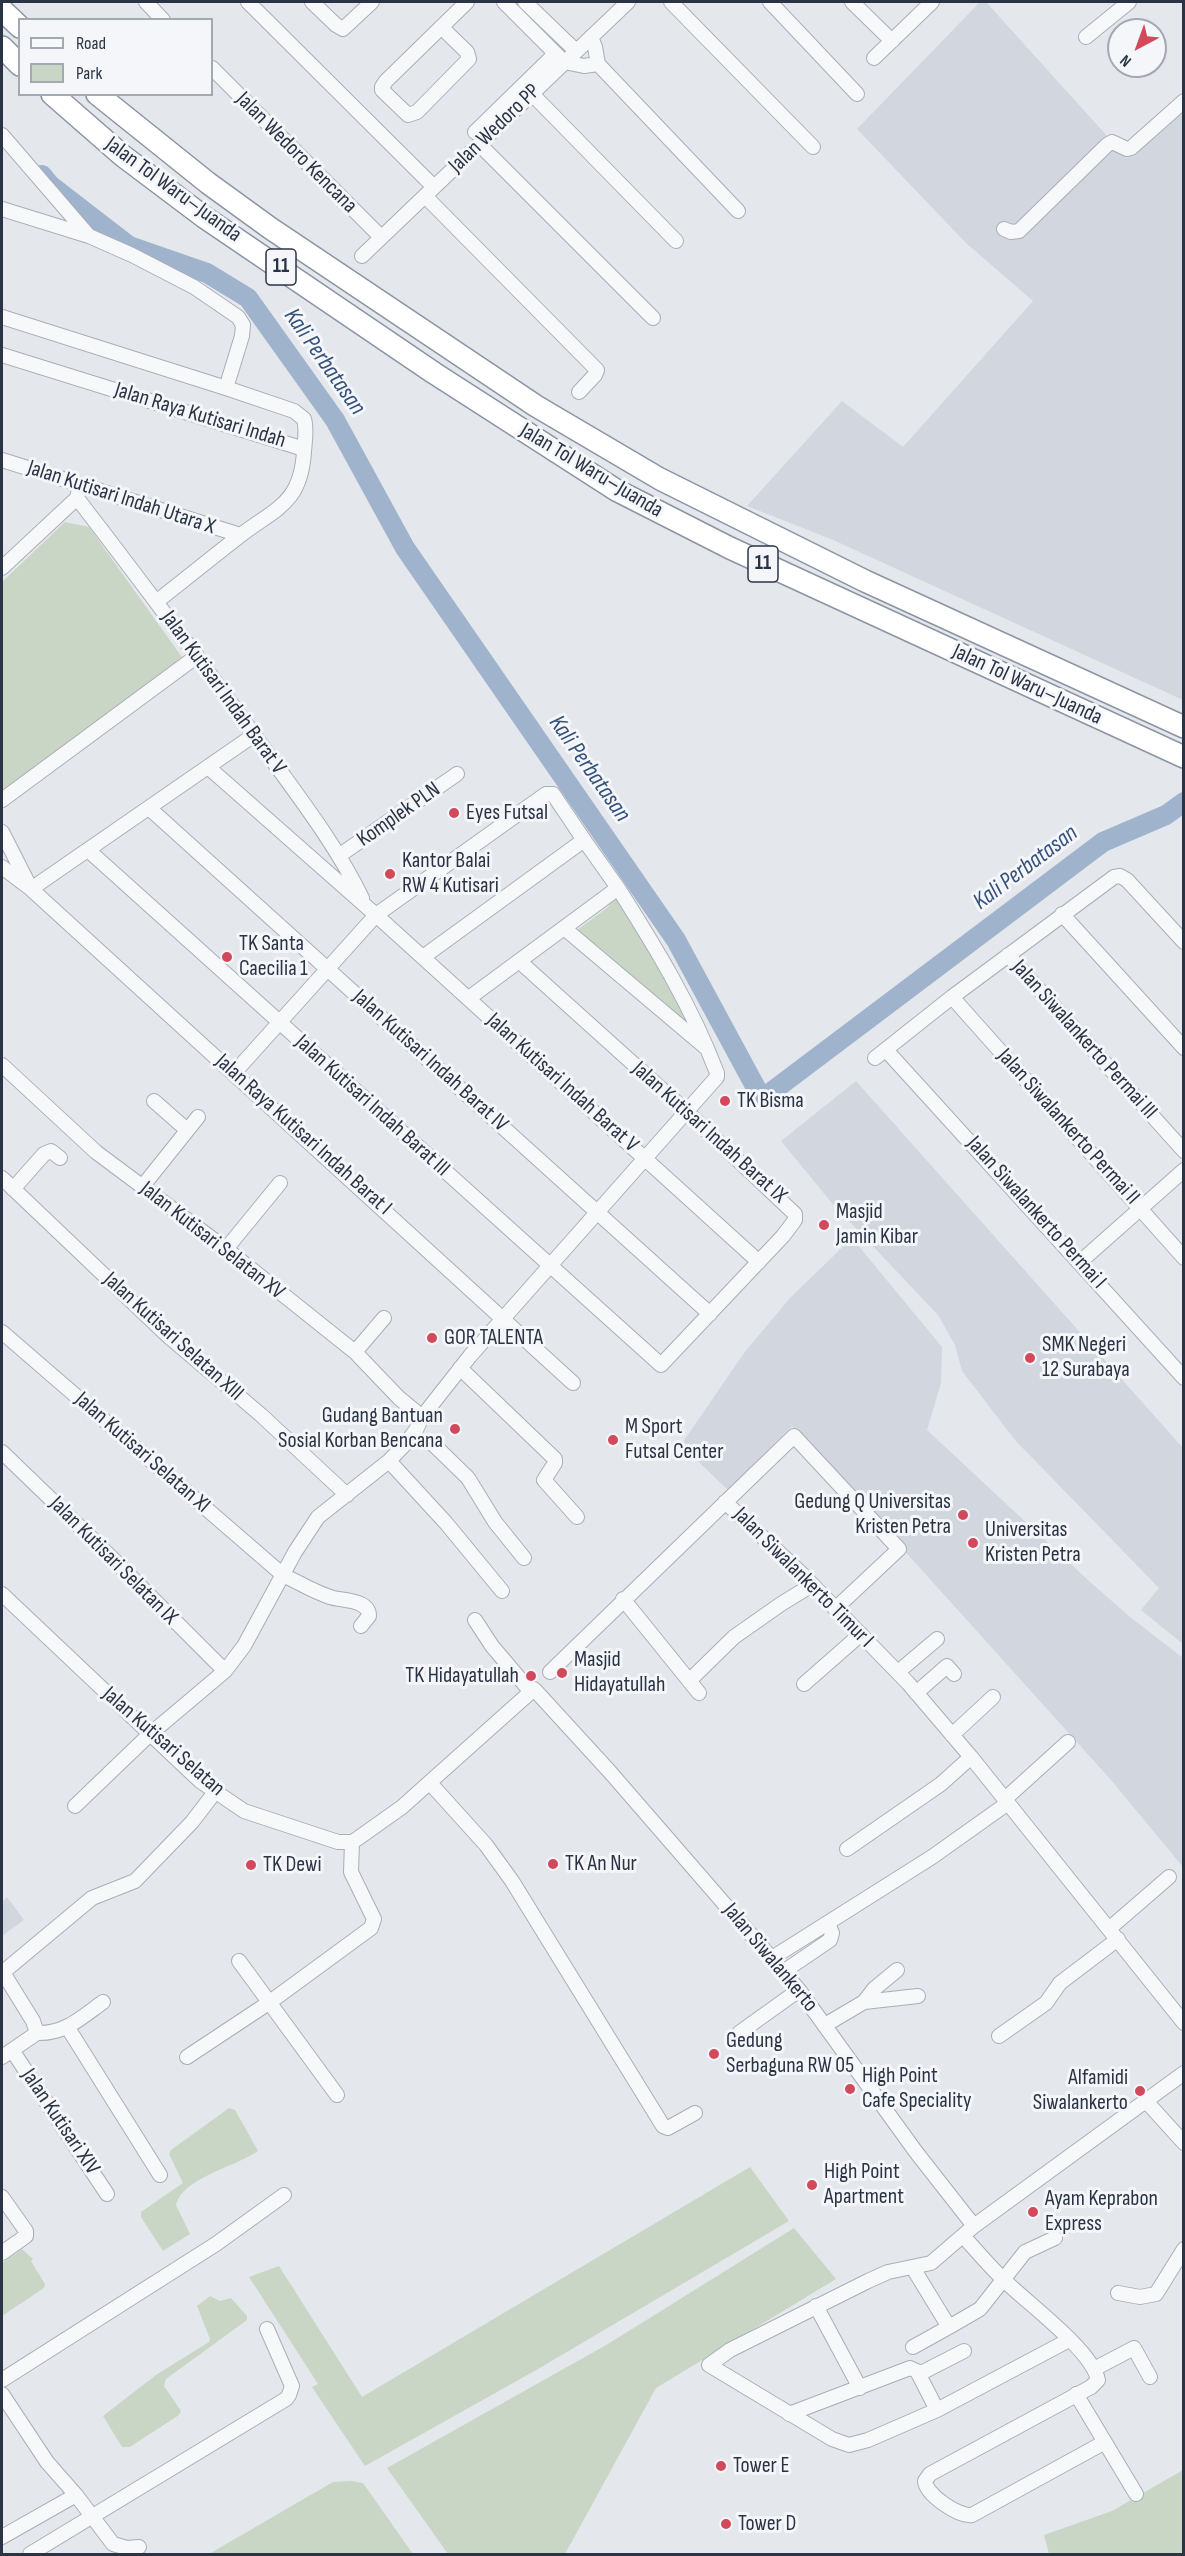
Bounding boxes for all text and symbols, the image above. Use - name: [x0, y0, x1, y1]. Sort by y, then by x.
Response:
- legend: [18, 18, 213, 96]
- north arrow: [1107, 18, 1167, 78]
- text: Road: [76, 33, 106, 54]
- text: N: [1117, 50, 1136, 70]
- text: Park: [76, 63, 102, 84]
- street label: Jalan Wedoro PP: [444, 79, 546, 179]
- street label: Jalan Wedoro Kencana: [230, 87, 362, 219]
- street label: Jalan Tol Waru–Juanda: [100, 132, 246, 248]
- road number: 11: [266, 249, 296, 285]
- water label: Kali Perbatasan: [277, 303, 371, 421]
- street label: Jalan Raya Kutisari Indah: [111, 377, 289, 455]
- street label: Jalan Tol Waru–Juanda: [515, 418, 667, 524]
- street label: Jalan Kutisari Indah Utara X: [24, 455, 218, 541]
- road number: 11: [748, 546, 778, 582]
- street label: Jalan Kutisari Indah Barat V: [155, 606, 291, 780]
- street label: Jalan Tol Waru–Juanda: [948, 639, 1106, 731]
- water label: Kali Perbatasan: [542, 710, 636, 828]
- street label: Komplek PLN: [352, 777, 446, 853]
- place label: Eyes Futsal: [466, 800, 548, 826]
- marker: Eyes Futsal: [447, 806, 461, 820]
- water label: Kali Perbatasan: [968, 819, 1084, 917]
- place label: Kantor Balai RW 4 Kutisari: [402, 848, 499, 900]
- marker: Kantor Balai RW 4 Kutisari: [383, 867, 397, 881]
- place label: TK Santa Caecilia 1: [239, 931, 308, 982]
- marker: TK Santa Caecilia 1: [220, 950, 234, 964]
- street label: Jalan Siwalankerto Permai III: [1006, 955, 1162, 1125]
- street label: Jalan Kutisari Indah Barat IV: [347, 984, 513, 1138]
- street label: Jalan Kutisari Indah Barat V: [480, 1008, 644, 1158]
- street label: Jalan Kutisari Indah Barat III: [289, 1030, 455, 1182]
- street label: Jalan Siwalankerto Permai II: [991, 1044, 1145, 1210]
- street label: Jalan Raya Kutisari Indah Barat I: [209, 1049, 397, 1221]
- street label: Jalan Kutisari Indah Barat IX: [626, 1056, 792, 1210]
- place label: TK Bisma: [737, 1088, 804, 1114]
- marker: TK Bisma: [718, 1094, 732, 1108]
- street label: Jalan Siwalankerto Permai I: [961, 1131, 1111, 1295]
- street label: Jalan Kutisari Selatan XV: [134, 1176, 290, 1306]
- place label: Masjid Jamin Kibar: [836, 1199, 918, 1250]
- marker: Masjid Jamin Kibar: [817, 1218, 831, 1232]
- street label: Jalan Kutisari Selatan XIII: [97, 1267, 249, 1407]
- place label: GOR TALENTA: [444, 1325, 543, 1351]
- marker: GOR TALENTA: [425, 1331, 439, 1345]
- place label: SMK Negeri 12 Surabaya: [1042, 1332, 1130, 1384]
- marker: SMK Negeri 12 Surabaya: [1023, 1351, 1037, 1365]
- street label: Jalan Kutisari Selatan XI: [69, 1387, 215, 1519]
- place label: Gudang Bantuan Sosial Korban Bencana: [278, 1403, 443, 1454]
- place label: M Sport Futsal Center: [625, 1414, 724, 1466]
- marker: Gudang Bantuan Sosial Korban Bencana: [448, 1422, 462, 1436]
- marker: M Sport Futsal Center: [606, 1433, 620, 1447]
- place label: Gedung Q Universitas Kristen Petra: [794, 1489, 951, 1540]
- street label: Jalan Kutisari Selatan IX: [43, 1491, 183, 1631]
- street label: Jalan Siwalankerto Timur I: [727, 1502, 879, 1654]
- marker: Gedung Q Universitas Kristen Petra: [956, 1508, 970, 1522]
- place label: Universitas Kristen Petra: [985, 1517, 1081, 1568]
- marker: Universitas Kristen Petra: [966, 1536, 980, 1550]
- place label: Masjid Hidayatullah: [574, 1647, 665, 1699]
- place label: TK Hidayatullah: [405, 1663, 519, 1689]
- marker: Masjid Hidayatullah: [555, 1666, 569, 1680]
- marker: TK Hidayatullah: [524, 1669, 538, 1683]
- street label: Jalan Kutisari Selatan: [96, 1682, 230, 1802]
- place label: TK An Nur: [565, 1851, 637, 1877]
- place label: TK Dewi: [263, 1852, 321, 1878]
- marker: TK An Nur: [546, 1857, 560, 1871]
- marker: TK Dewi: [244, 1858, 258, 1872]
- street label: Jalan Siwalankerto: [717, 1898, 823, 2018]
- place label: Gedung Serbaguna RW 05: [726, 2028, 854, 2080]
- marker: Gedung Serbaguna RW 05: [707, 2047, 721, 2061]
- place label: High Point Cafe Speciality: [862, 2063, 972, 2114]
- street label: Jalan Kutisari XIV: [15, 2064, 105, 2180]
- place label: Alfamidi Siwalankerto: [1033, 2065, 1128, 2116]
- marker: High Point Cafe Speciality: [843, 2082, 857, 2096]
- marker: Alfamidi Siwalankerto: [1133, 2084, 1147, 2098]
- place label: High Point Apartment: [824, 2159, 904, 2210]
- marker: High Point Apartment: [805, 2178, 819, 2192]
- place label: Ayam Keprabon Express: [1045, 2186, 1158, 2238]
- marker: Ayam Keprabon Express: [1026, 2205, 1040, 2219]
- place label: Tower E: [733, 2453, 789, 2479]
- marker: Tower E: [714, 2459, 728, 2473]
- place label: Tower D: [738, 2511, 796, 2537]
- marker: Tower D: [719, 2517, 733, 2531]

